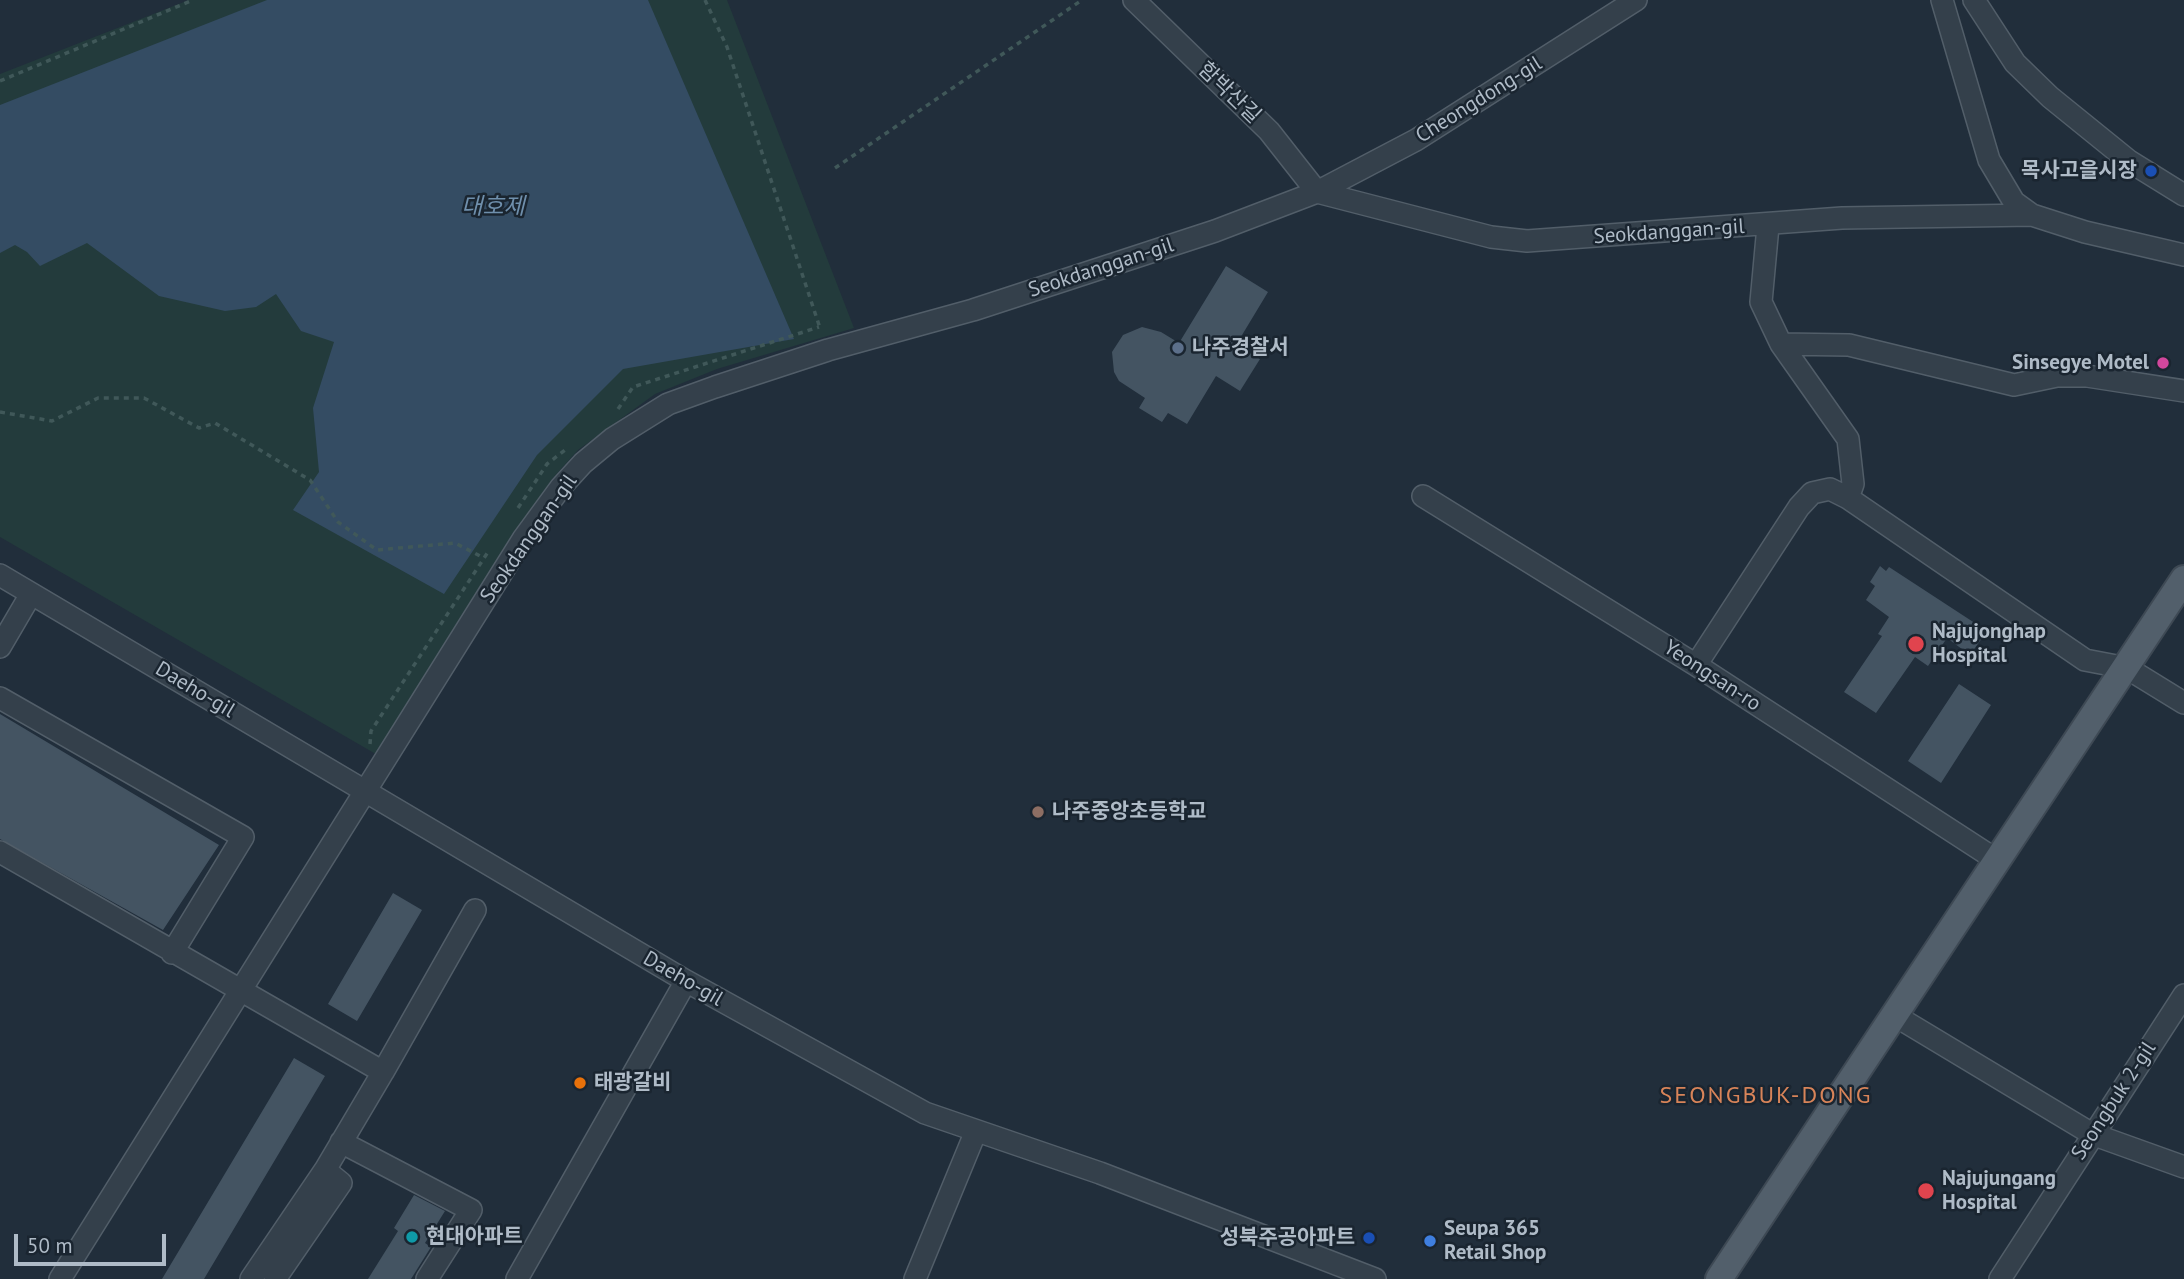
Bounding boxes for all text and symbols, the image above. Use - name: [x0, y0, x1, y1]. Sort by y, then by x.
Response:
- street label: Cheongdong-gil: [1411, 51, 1547, 149]
- street label: 함박산길: [1192, 57, 1266, 129]
- place label: 목사고을시장: [2021, 158, 2137, 184]
- marker: 목사고을시장: [2143, 163, 2159, 179]
- water label: 대호제: [461, 193, 525, 221]
- street label: Seokdanggan-gil: [1593, 214, 1745, 250]
- street label: Seokdanggan-gil: [1025, 233, 1177, 303]
- place label: 나주경찰서: [1192, 335, 1289, 361]
- marker: 나주경찰서: [1170, 340, 1186, 356]
- place label: Sinsegye Motel: [2012, 350, 2149, 376]
- marker: Sinsegye Motel: [2155, 355, 2171, 371]
- street label: Seokdanggan-gil: [475, 470, 583, 608]
- place label: Najujonghap Hospital: [1932, 619, 2046, 669]
- marker: Najujonghap Hospital: [1906, 634, 1926, 654]
- street label: Yeongsan-ro: [1659, 635, 1765, 717]
- street label: Daeho-gil: [151, 656, 239, 724]
- place label: 나주중앙초등학교: [1052, 799, 1207, 825]
- marker: 나주중앙초등학교: [1030, 804, 1046, 820]
- street label: Daeho-gil: [639, 946, 727, 1012]
- street label: Seongbuk 2-gil: [2066, 1037, 2162, 1165]
- place label: 태광갈비: [594, 1070, 671, 1096]
- marker: 태광갈비: [572, 1075, 588, 1091]
- district label: SEONGBUK-DONG: [1661, 1082, 1871, 1110]
- place label: Najujungang Hospital: [1942, 1166, 2056, 1216]
- marker: Najujungang Hospital: [1916, 1181, 1936, 1201]
- place label: Seupa 365 Retail Shop: [1444, 1216, 1546, 1266]
- scale bar: [18, 1220, 170, 1264]
- place label: 현대아파트: [426, 1224, 523, 1250]
- place label: 성북주공아파트: [1220, 1225, 1355, 1251]
- marker: 현대아파트: [404, 1229, 420, 1245]
- marker: 성북주공아파트: [1361, 1230, 1377, 1246]
- text: 50 m: [27, 1232, 73, 1259]
- marker: Seupa 365 Retail Shop: [1422, 1233, 1438, 1249]

